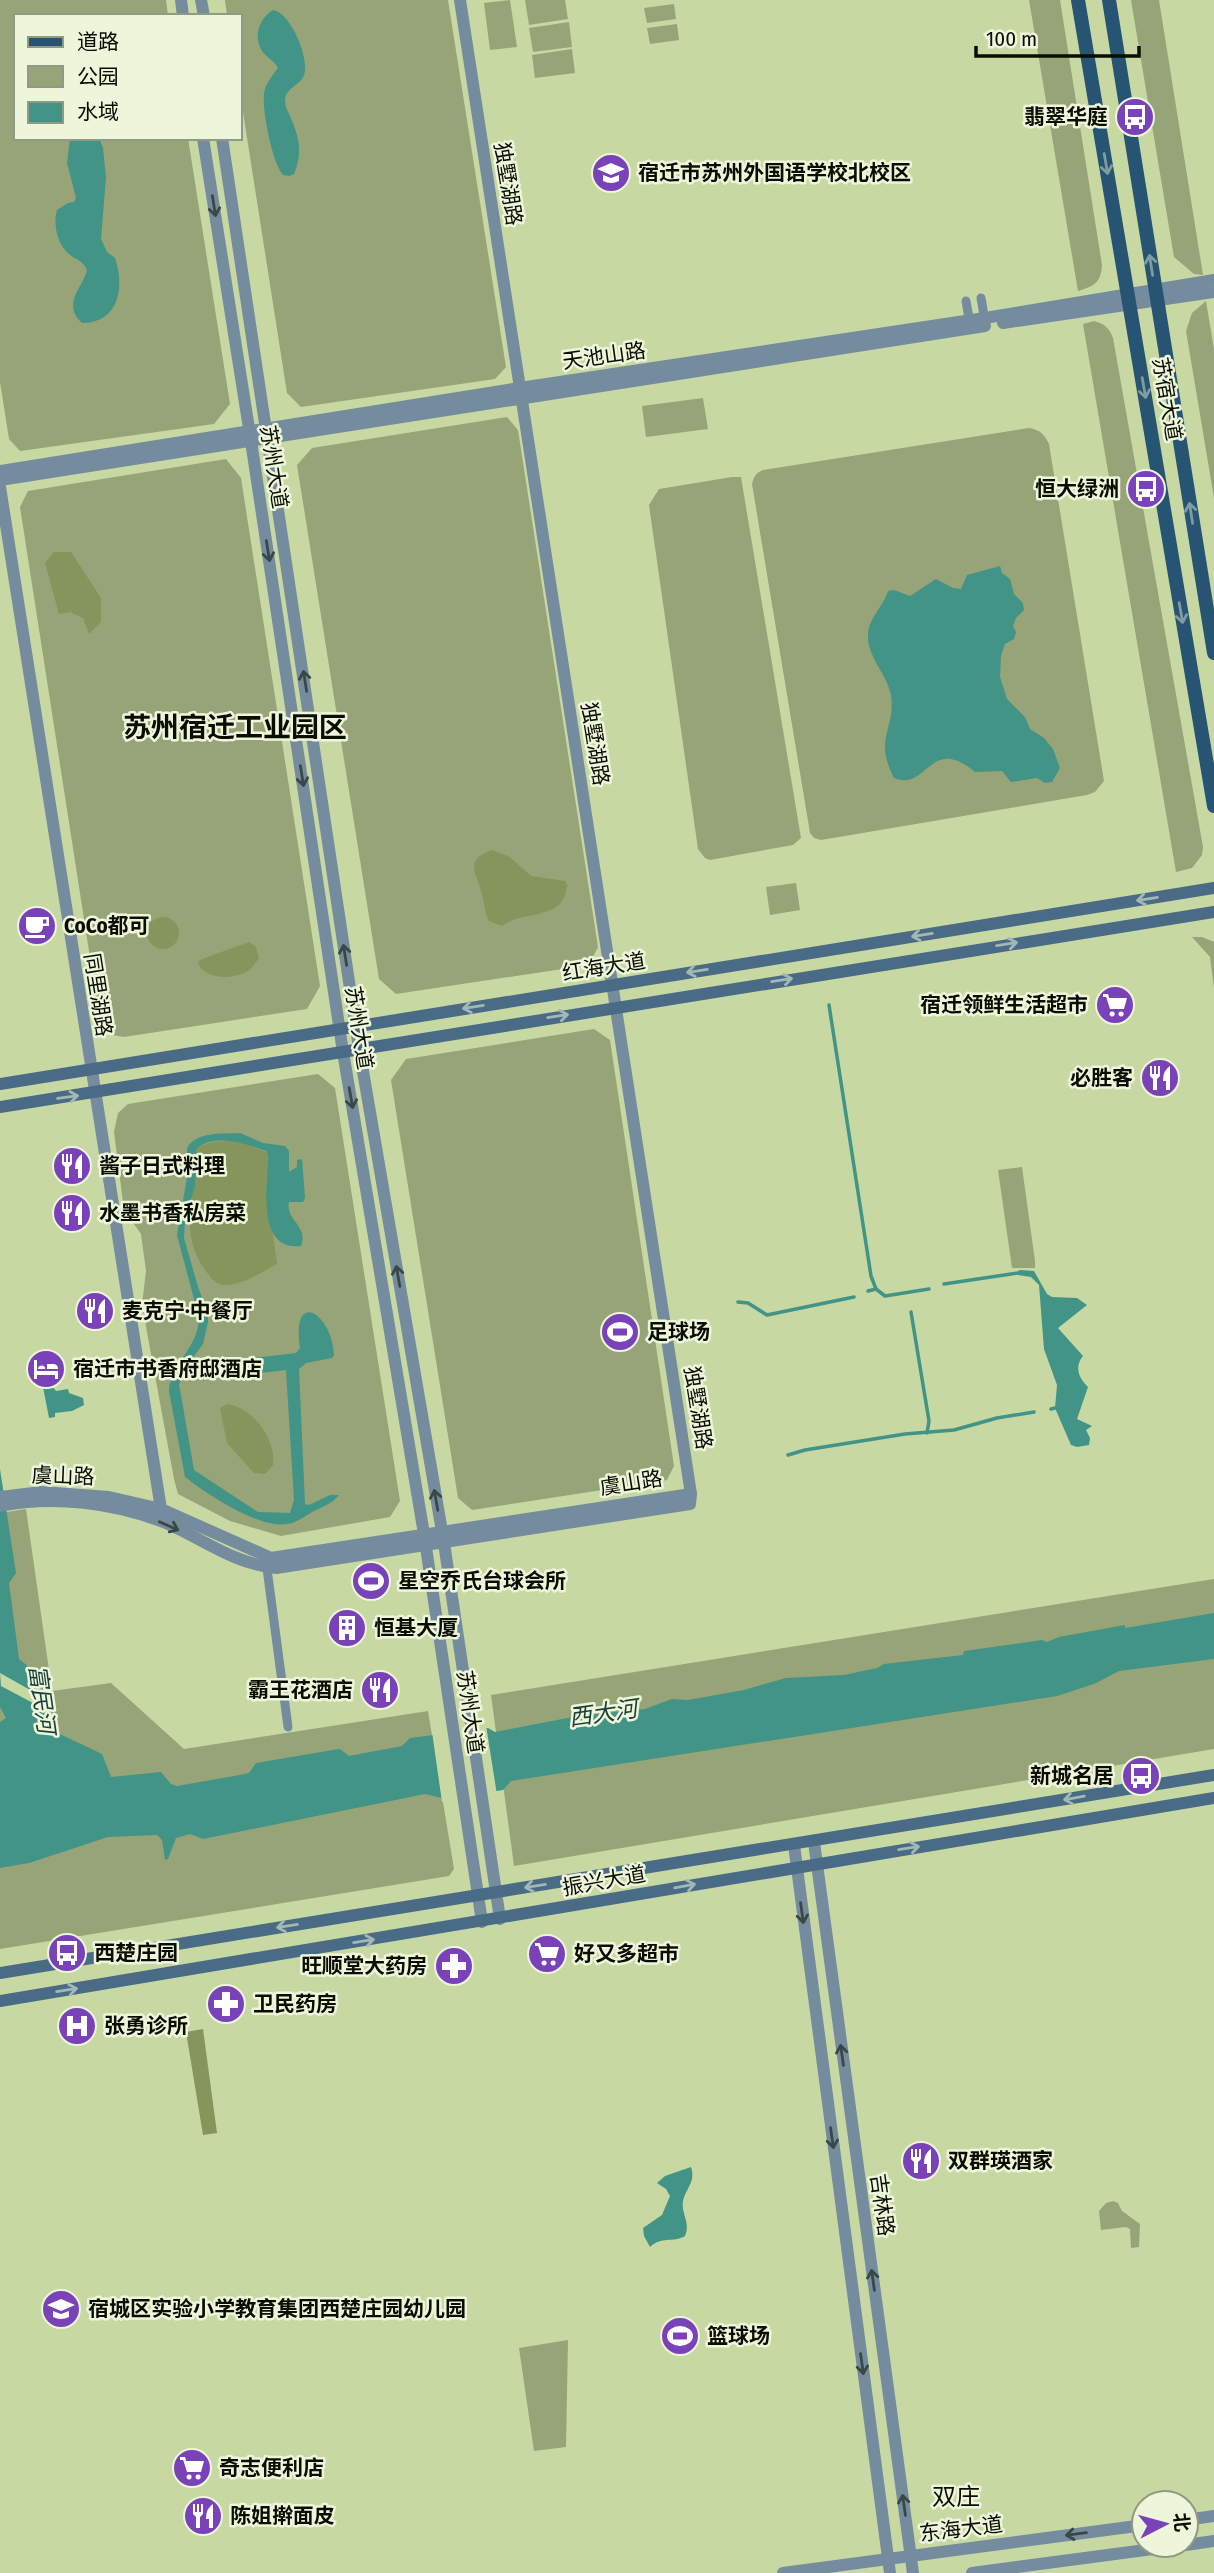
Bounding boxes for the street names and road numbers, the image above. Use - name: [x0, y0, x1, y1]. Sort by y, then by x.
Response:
- street label: 独墅湖路: [489, 140, 527, 228]
- street label: 天池山路: [561, 337, 647, 375]
- street label: 苏宿大道: [1147, 355, 1187, 443]
- street label: 苏州大道: [255, 423, 293, 511]
- street label: 独墅湖路: [576, 700, 614, 788]
- street label: 红海大道: [560, 948, 648, 986]
- street label: 同里湖路: [79, 951, 117, 1039]
- street label: 苏州大道: [340, 984, 378, 1072]
- street label: 独墅湖路: [679, 1364, 717, 1452]
- street label: 虞山路: [31, 1462, 95, 1490]
- street label: 虞山路: [598, 1465, 664, 1501]
- street label: 苏州大道: [451, 1669, 489, 1755]
- street label: 振兴大道: [560, 1861, 648, 1901]
- street label: 吉林路: [865, 2172, 899, 2238]
- street label: 东海大道: [918, 2511, 1004, 2547]

